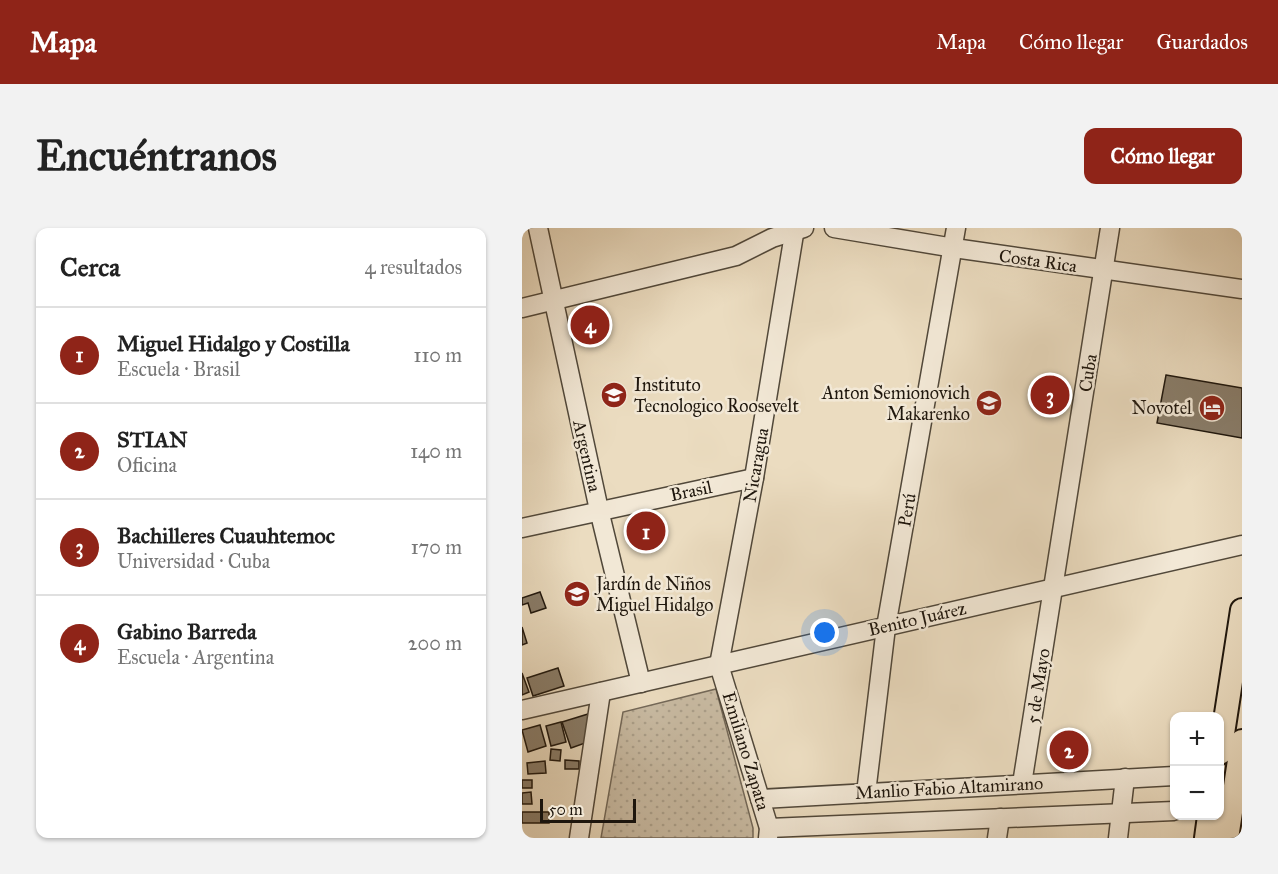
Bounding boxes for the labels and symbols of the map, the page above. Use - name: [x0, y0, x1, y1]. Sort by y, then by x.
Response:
- street label: Costa Rica: [998, 245, 1079, 277]
- pin: 4: [570, 302, 610, 348]
- street label: Cuba: [1074, 352, 1102, 394]
- pin: 3: [1030, 372, 1070, 418]
- place label: Instituto Tecnologico Roosevelt: [634, 374, 799, 418]
- school or university icon: Instituto Tecnologico Roosevelt: [599, 380, 629, 410]
- place label: Anton Semionovich Makarenko: [821, 382, 970, 425]
- school or university icon: Anton Semionovich Makarenko: [974, 388, 1004, 418]
- hotel icon: Novotel: [1197, 393, 1227, 423]
- place label: Novotel: [1132, 397, 1192, 419]
- street label: Argentina: [567, 417, 606, 495]
- street label: Nicaragua: [739, 426, 774, 504]
- street label: Brasil: [668, 476, 714, 506]
- street label: Perú: [893, 491, 921, 529]
- pin: 1: [626, 508, 666, 554]
- place label: Jardín de Niños Miguel Hidalgo: [594, 573, 713, 617]
- school or university icon: Jardín de Niños Miguel Hidalgo: [562, 579, 592, 609]
- street label: Benito Juárez: [866, 597, 968, 642]
- your location: [810, 618, 839, 647]
- street label: 5 de Mayo: [1021, 647, 1055, 725]
- street label: Emiliano Zapata: [718, 689, 775, 813]
- pin: 2: [1050, 728, 1088, 772]
- street label: Manlio Fabio Altamirano: [854, 772, 1044, 804]
- scale bar: [540, 796, 636, 824]

